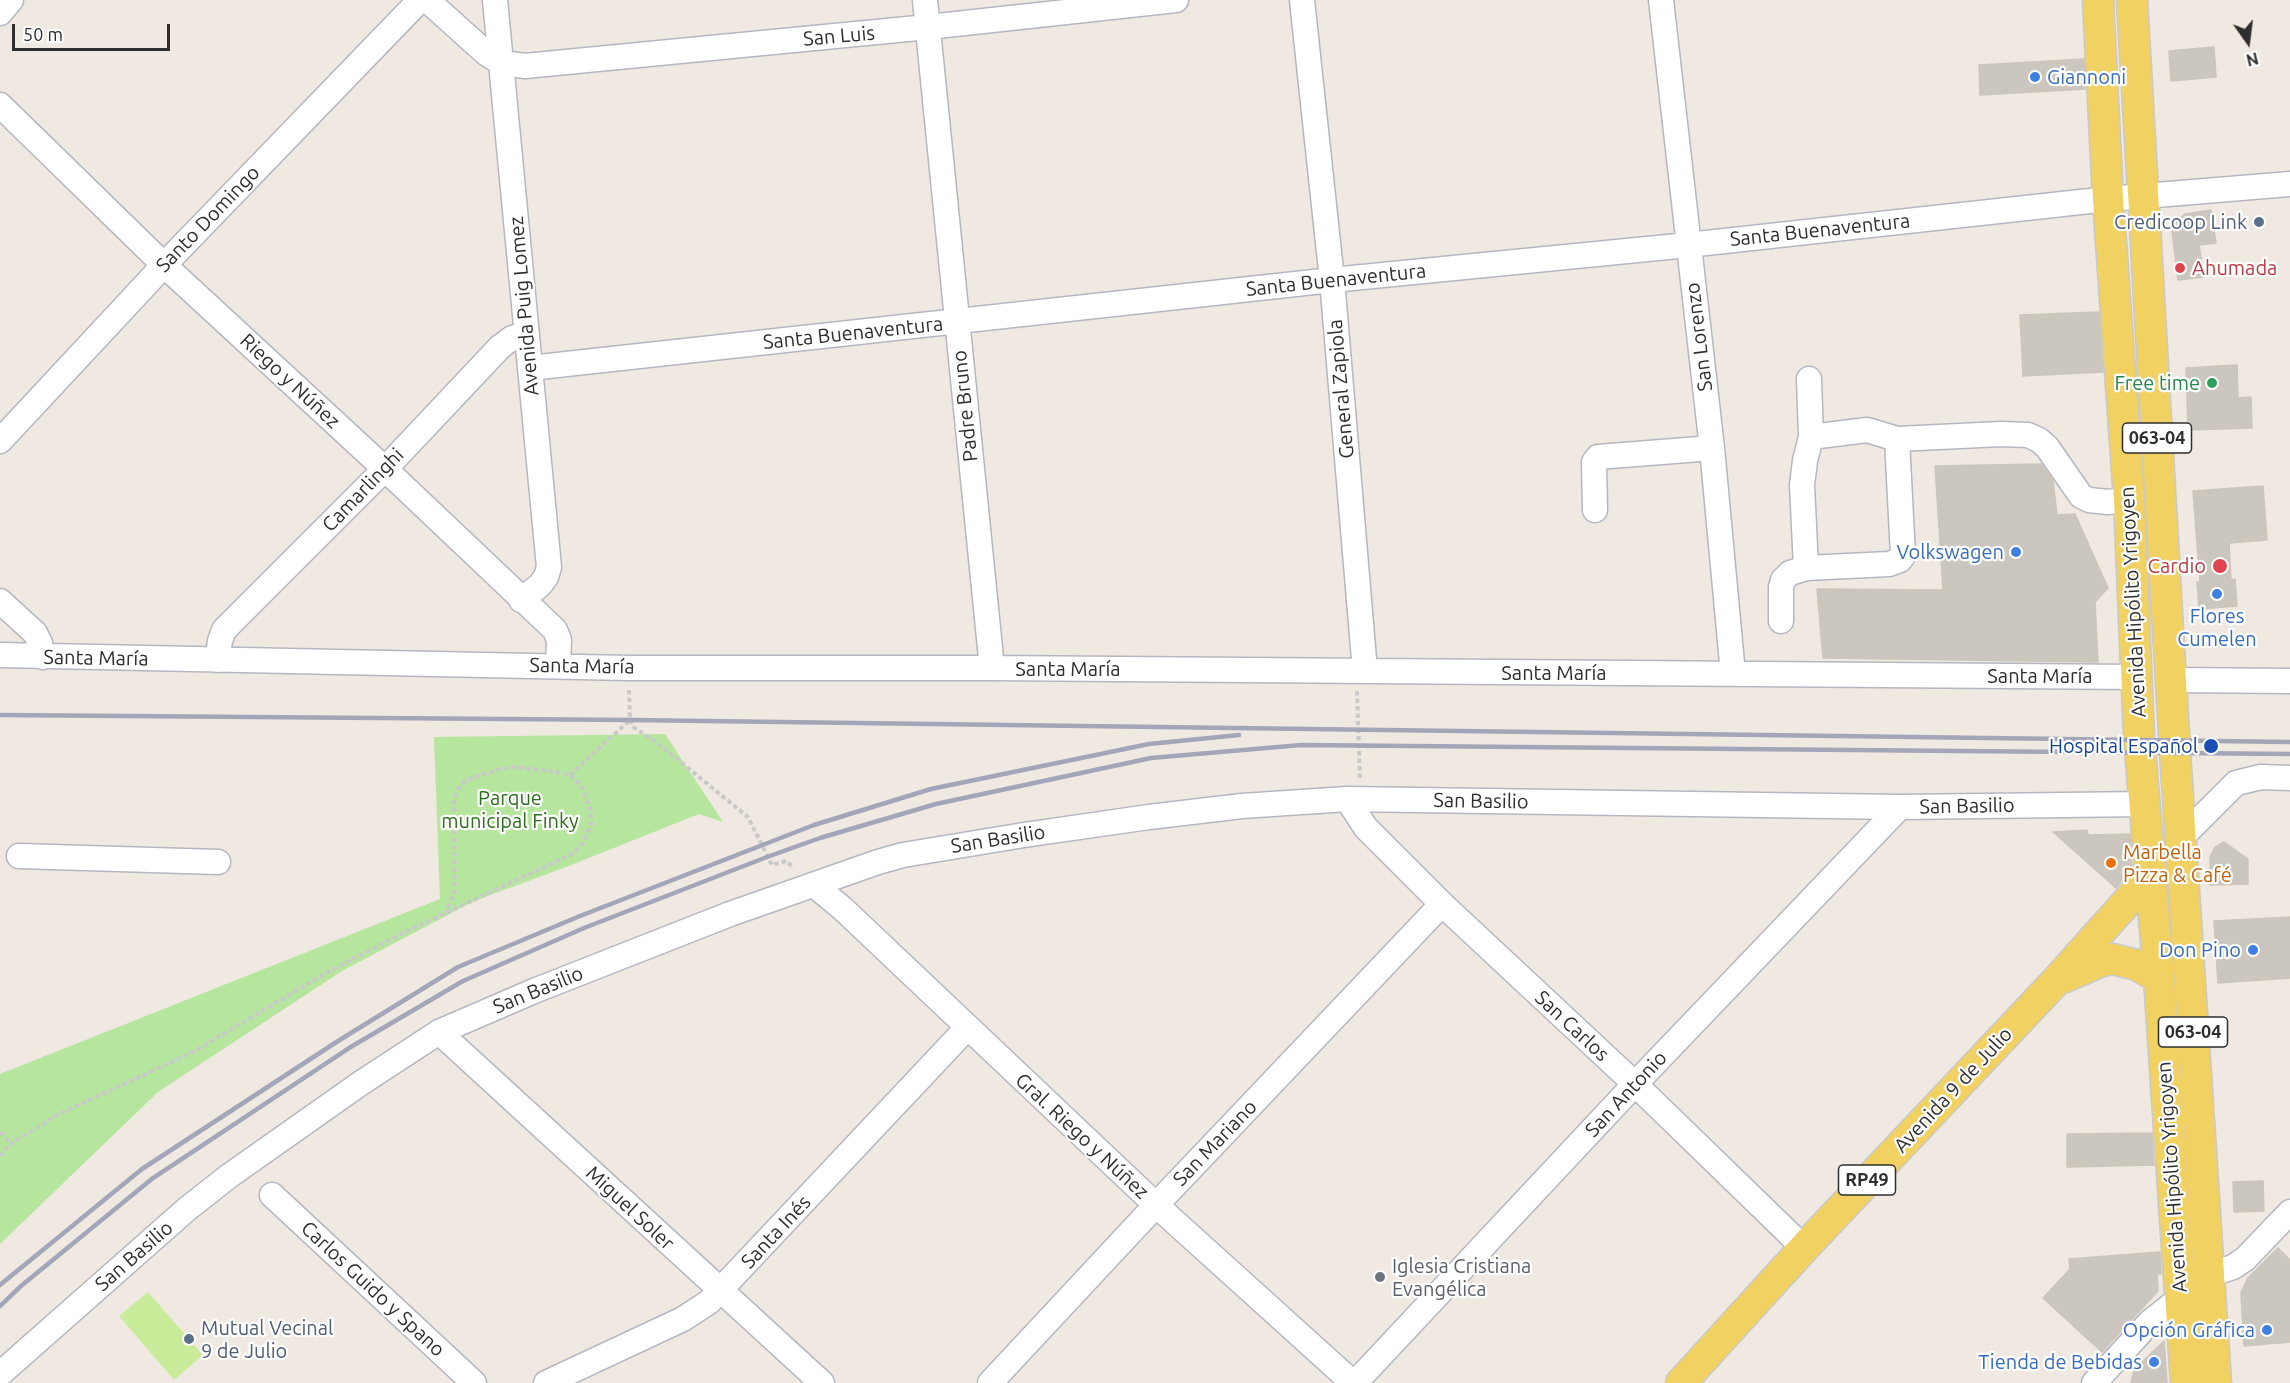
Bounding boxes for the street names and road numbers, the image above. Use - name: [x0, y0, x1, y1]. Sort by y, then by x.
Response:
- street label: San Luis: [802, 21, 876, 51]
- street label: Santo Domingo: [151, 161, 265, 277]
- street label: Santa Buenaventura: [1729, 209, 1911, 251]
- street label: Avenida Puig Lomez: [504, 215, 544, 397]
- street label: Santa Buenaventura: [1245, 259, 1427, 301]
- street label: San Lorenzo: [1680, 281, 1718, 393]
- street label: Santa Buenaventura: [762, 312, 944, 354]
- street label: General Zapiola: [1323, 318, 1359, 460]
- street label: Riego y Núñez: [235, 329, 345, 433]
- street label: Padre Bruno: [947, 349, 983, 463]
- road number: 063-04: [2122, 423, 2192, 453]
- street label: Camarlinghi: [317, 443, 409, 537]
- street label: Avenida Hipólito Yrigoyen: [2115, 486, 2151, 718]
- street label: Santa María: [43, 645, 149, 671]
- street label: Santa María: [529, 653, 635, 679]
- street label: Santa María: [1015, 657, 1121, 681]
- street label: Santa María: [1501, 661, 1607, 685]
- street label: Santa María: [1987, 664, 2093, 688]
- street label: San Basilio: [1433, 788, 1529, 814]
- street label: San Basilio: [1919, 793, 2015, 819]
- street label: San Basilio: [949, 820, 1047, 858]
- street label: San Basilio: [489, 961, 587, 1019]
- street label: San Carlos: [1530, 986, 1614, 1066]
- road number: 063-04: [2158, 1017, 2228, 1047]
- street label: Avenida 9 de Julio: [1889, 1022, 2017, 1158]
- street label: San Antonio: [1580, 1046, 1672, 1142]
- street label: Avenida Hipólito Yrigoyen: [2152, 1061, 2192, 1293]
- street label: Gral. Riego y Núñez: [1010, 1068, 1154, 1204]
- street label: San Mariano: [1168, 1095, 1262, 1191]
- street label: Miguel Soler: [581, 1161, 679, 1255]
- road number: RP49: [1838, 1165, 1896, 1195]
- street label: Santa Inés: [736, 1190, 816, 1274]
- street label: San Basilio: [90, 1216, 178, 1296]
- street label: Carlos Guido y Spano: [296, 1216, 450, 1362]

